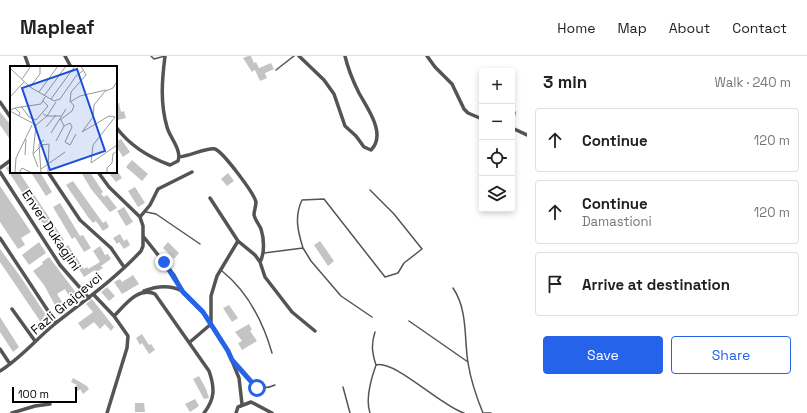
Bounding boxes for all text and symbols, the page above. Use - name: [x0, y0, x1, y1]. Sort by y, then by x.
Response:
- text: Mapleaf: [20, 15, 94, 40]
- text: Home: [557, 19, 595, 37]
- text: Map: [617, 19, 647, 37]
- text: About: [669, 19, 710, 37]
- text: Contact: [732, 19, 787, 37]
- inset map: [10, 66, 117, 173]
- map controls: [479, 68, 515, 212]
- button: +: [479, 68, 515, 104]
- text: 3 min: [543, 71, 587, 93]
- text: Walk · 240 m: [715, 74, 791, 91]
- button: −: [479, 104, 515, 140]
- icon: ahead: [544, 129, 566, 151]
- text: Continue: [582, 131, 648, 150]
- text: 120 m: [754, 132, 790, 149]
- button: locate: [479, 140, 515, 176]
- button: layers: [479, 176, 515, 212]
- street label: Enver Dukagjini: [18, 186, 85, 274]
- text: Continue: [582, 194, 648, 213]
- icon: ahead: [544, 201, 566, 223]
- text: 120 m: [754, 204, 790, 221]
- text: Damastioni: [582, 213, 652, 230]
- route end: [155, 253, 173, 271]
- street label: Fazli Grajqevci: [27, 268, 106, 338]
- icon: arrive: [544, 273, 566, 295]
- text: Arrive at destination: [582, 275, 730, 294]
- button: Save: [543, 336, 663, 374]
- button: Share: [671, 336, 791, 374]
- route start: [248, 379, 266, 397]
- scale bar: [12, 385, 77, 404]
- text: 100 m: [18, 387, 49, 401]

